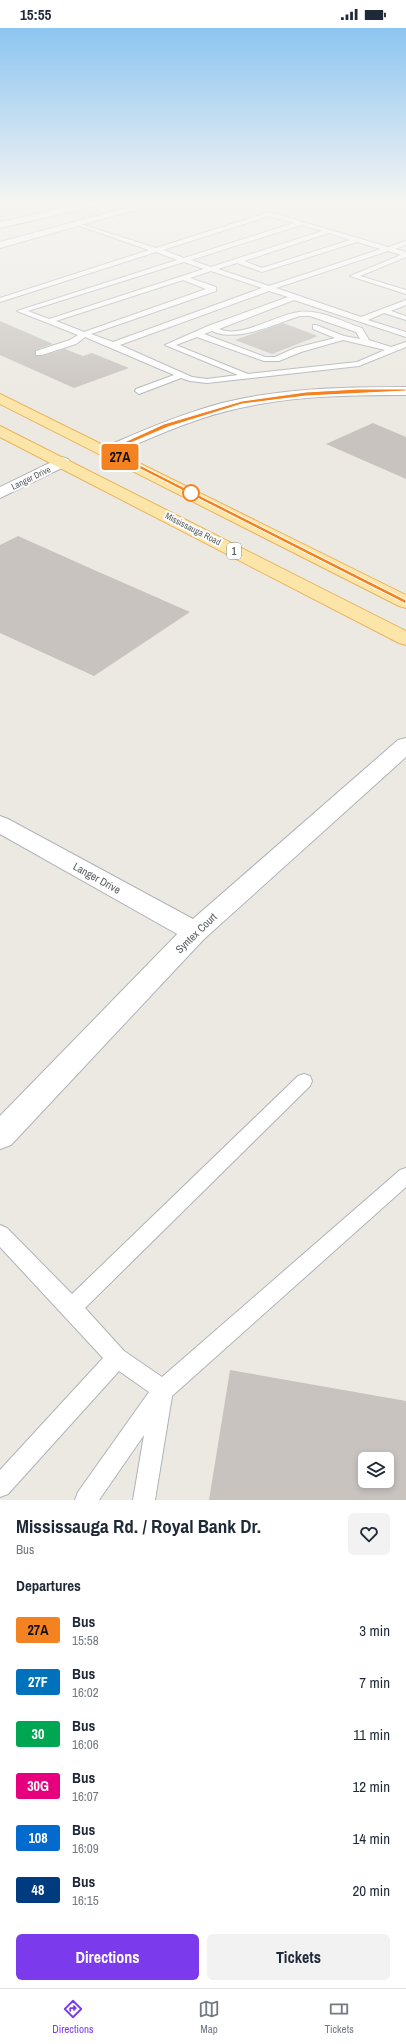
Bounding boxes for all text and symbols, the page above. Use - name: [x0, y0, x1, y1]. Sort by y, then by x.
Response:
- text: 15:55: [20, 4, 51, 25]
- line badge: 27A: [97, 444, 143, 470]
- text: 27A: [109, 448, 131, 466]
- street label: Langer Drive: [9, 463, 53, 493]
- unlabelled marker: [182, 484, 200, 502]
- street label: Mississauga Road: [163, 510, 223, 548]
- road number: 1: [227, 543, 241, 559]
- street label: Langer Drive: [71, 859, 123, 897]
- street label: Syntex Court: [172, 910, 220, 956]
- map controls: [358, 1452, 394, 1488]
- button: layers: [358, 1452, 394, 1488]
- text: Mississauga Rd. / Royal Bank Dr.: [16, 1513, 261, 1539]
- button: heart: [348, 1513, 390, 1555]
- text: Bus: [16, 1541, 34, 1558]
- text: Departures: [16, 1575, 81, 1596]
- text: Bus: [72, 1611, 95, 1632]
- text: 3 min: [359, 1620, 390, 1641]
- text: 27A: [27, 1621, 49, 1639]
- text: 15:58: [72, 1632, 99, 1649]
- text: Bus: [72, 1663, 95, 1684]
- text: 7 min: [359, 1672, 390, 1693]
- text: 27F: [28, 1673, 48, 1691]
- text: 16:02: [72, 1684, 99, 1701]
- text: Bus: [72, 1715, 95, 1736]
- text: 11 min: [353, 1724, 390, 1745]
- text: 30: [32, 1725, 44, 1743]
- text: 16:06: [72, 1736, 99, 1753]
- text: Bus: [72, 1767, 95, 1788]
- text: 12 min: [352, 1776, 390, 1797]
- text: 30G: [27, 1777, 49, 1795]
- text: 16:07: [72, 1788, 99, 1805]
- text: Bus: [72, 1819, 95, 1840]
- text: 14 min: [352, 1828, 390, 1849]
- text: 108: [28, 1829, 48, 1847]
- text: 16:09: [72, 1840, 99, 1857]
- text: Bus: [72, 1871, 95, 1892]
- text: 20 min: [352, 1880, 390, 1901]
- text: 48: [32, 1881, 44, 1899]
- text: 16:15: [72, 1892, 99, 1909]
- button: Directions: [16, 1934, 199, 1980]
- button: Tickets: [207, 1934, 390, 1980]
- tab: Directions: [52, 1998, 93, 2036]
- tab: Map: [198, 1998, 220, 2036]
- tab: Tickets: [325, 1998, 354, 2036]

